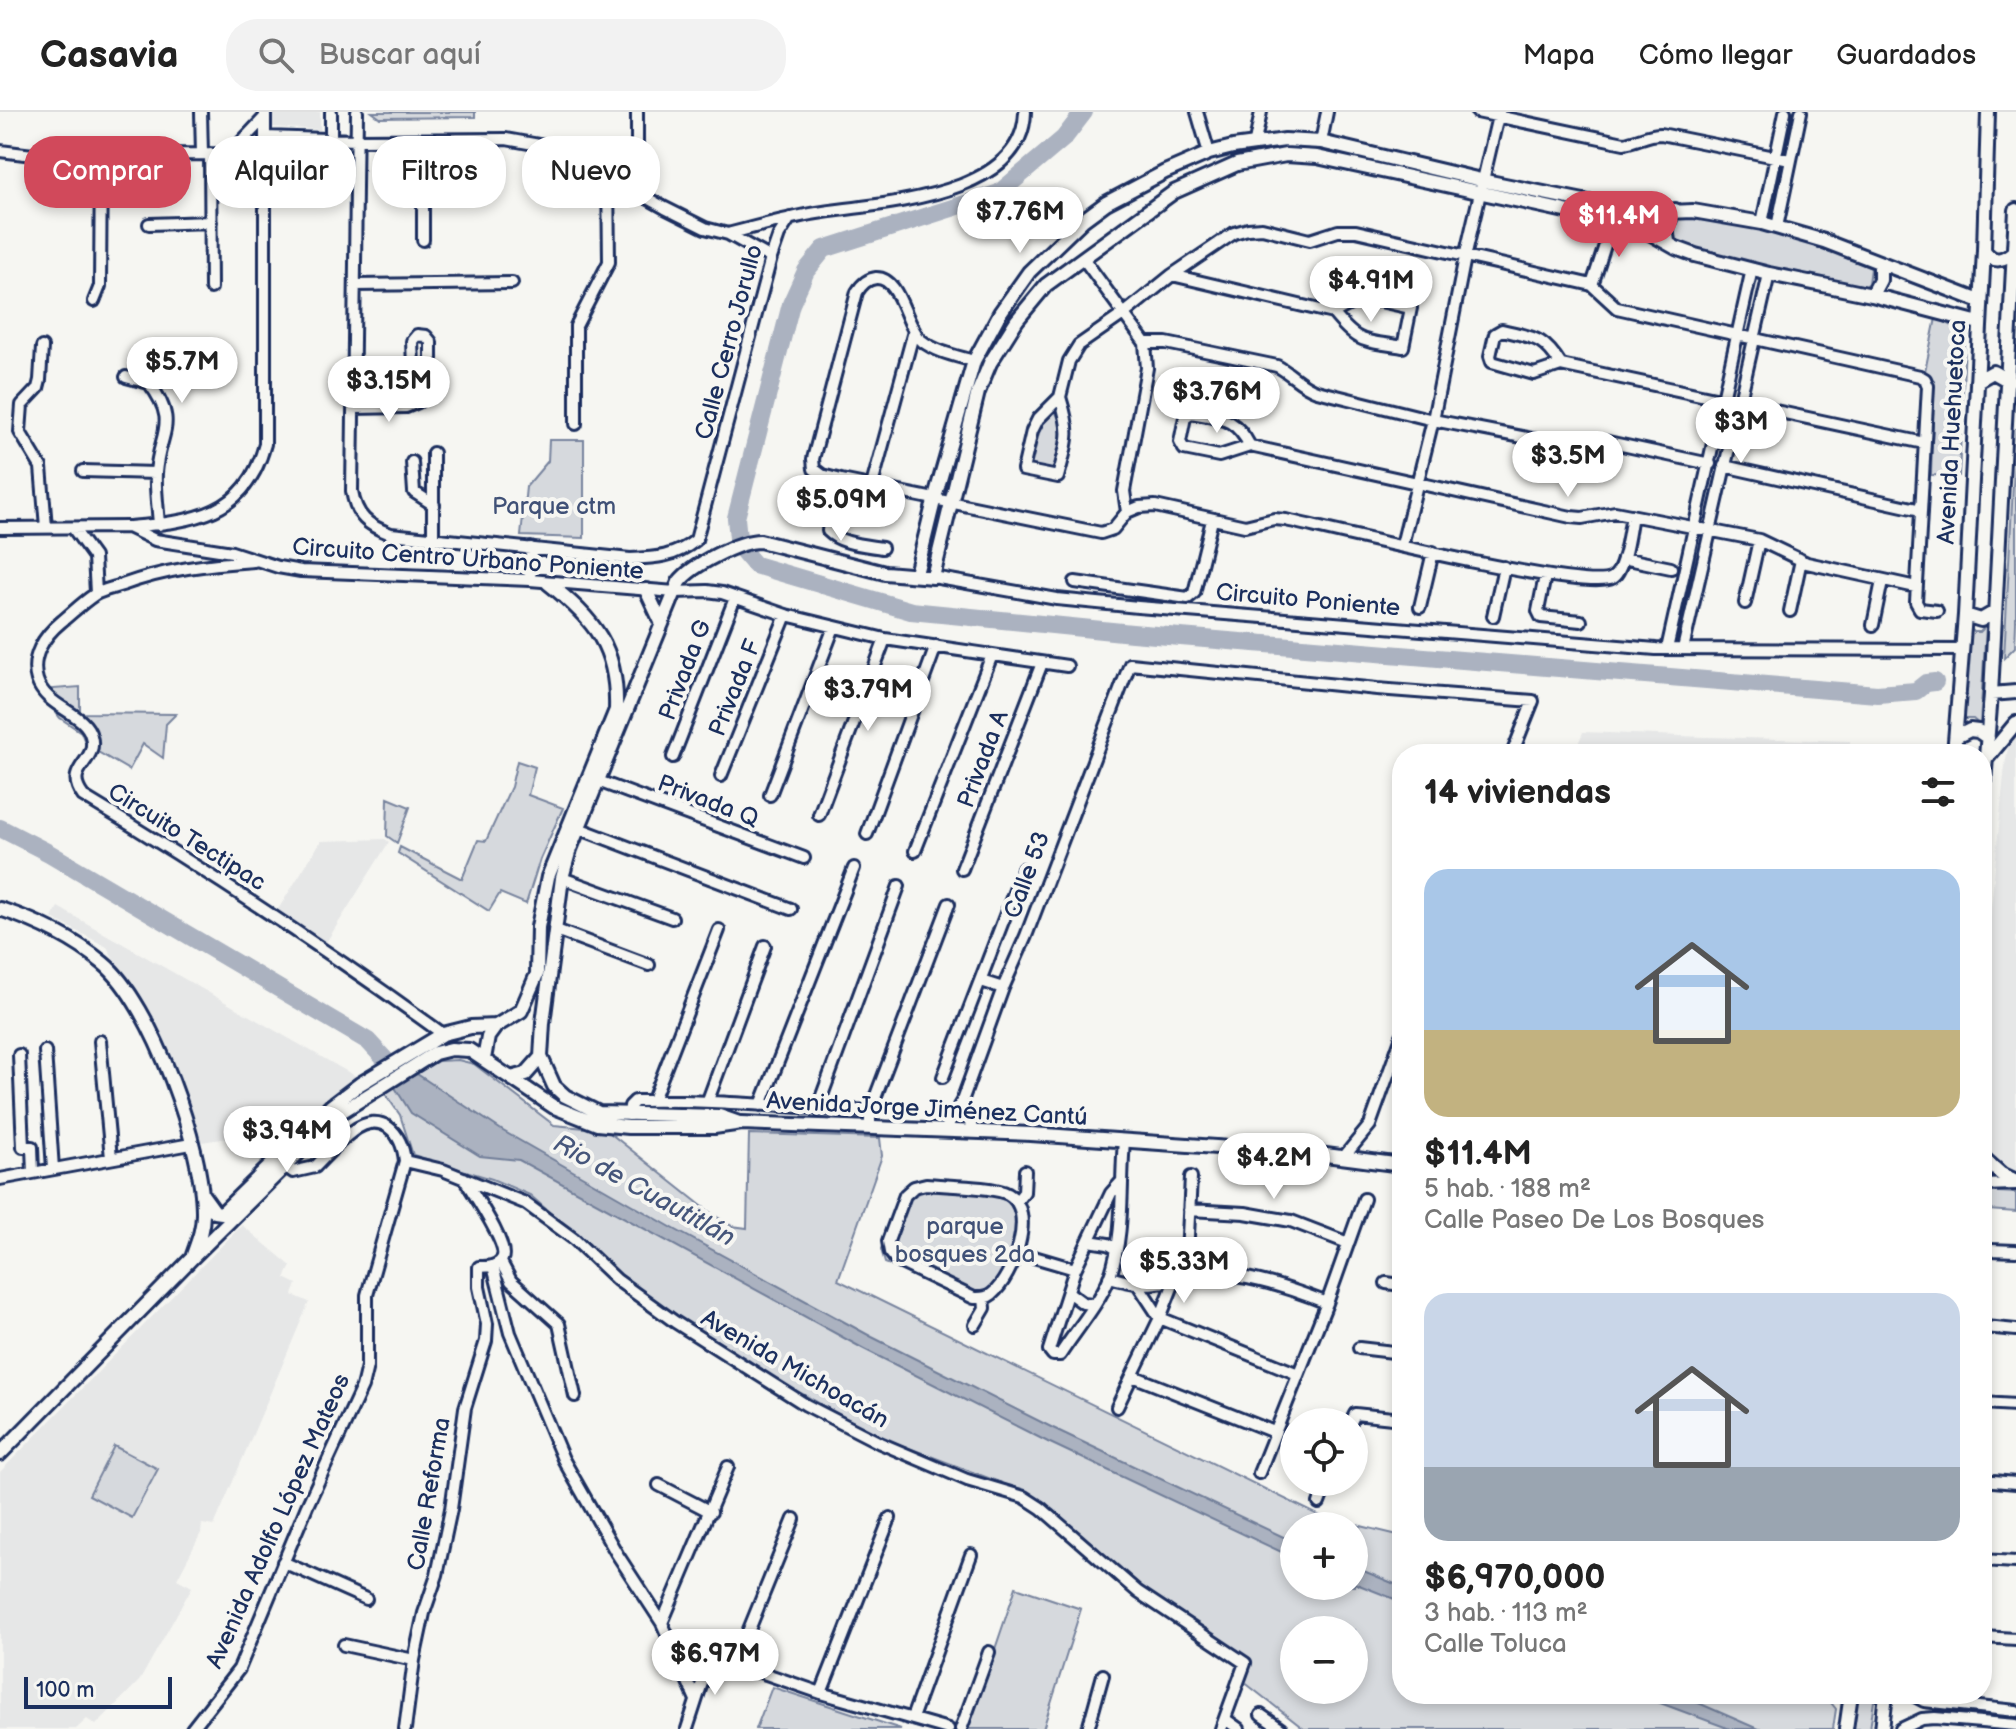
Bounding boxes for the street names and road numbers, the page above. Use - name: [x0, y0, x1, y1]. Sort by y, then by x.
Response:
- street label: Calle Cerro Jorullo: [689, 241, 769, 443]
- street label: Avenida Huehuetoca: [1932, 319, 1972, 545]
- street label: Circuito Centro Urbano Poniente: [291, 532, 645, 586]
- street label: Circuito Poniente: [1215, 577, 1401, 623]
- street label: Privada G: [653, 616, 717, 724]
- street label: Privada F: [703, 635, 768, 740]
- street label: Privada A: [951, 706, 1015, 812]
- street label: Privada Q: [653, 768, 763, 834]
- street label: Circuito Tectipac: [103, 777, 271, 897]
- street label: Calle 53: [998, 828, 1056, 922]
- street label: Avenida Jorge Jiménez Cantú: [766, 1086, 1088, 1132]
- street label: Avenida Michoacán: [696, 1303, 894, 1435]
- street label: Avenida Adolfo López Mateos: [200, 1369, 356, 1673]
- street label: Calle Reforma: [401, 1415, 457, 1573]

